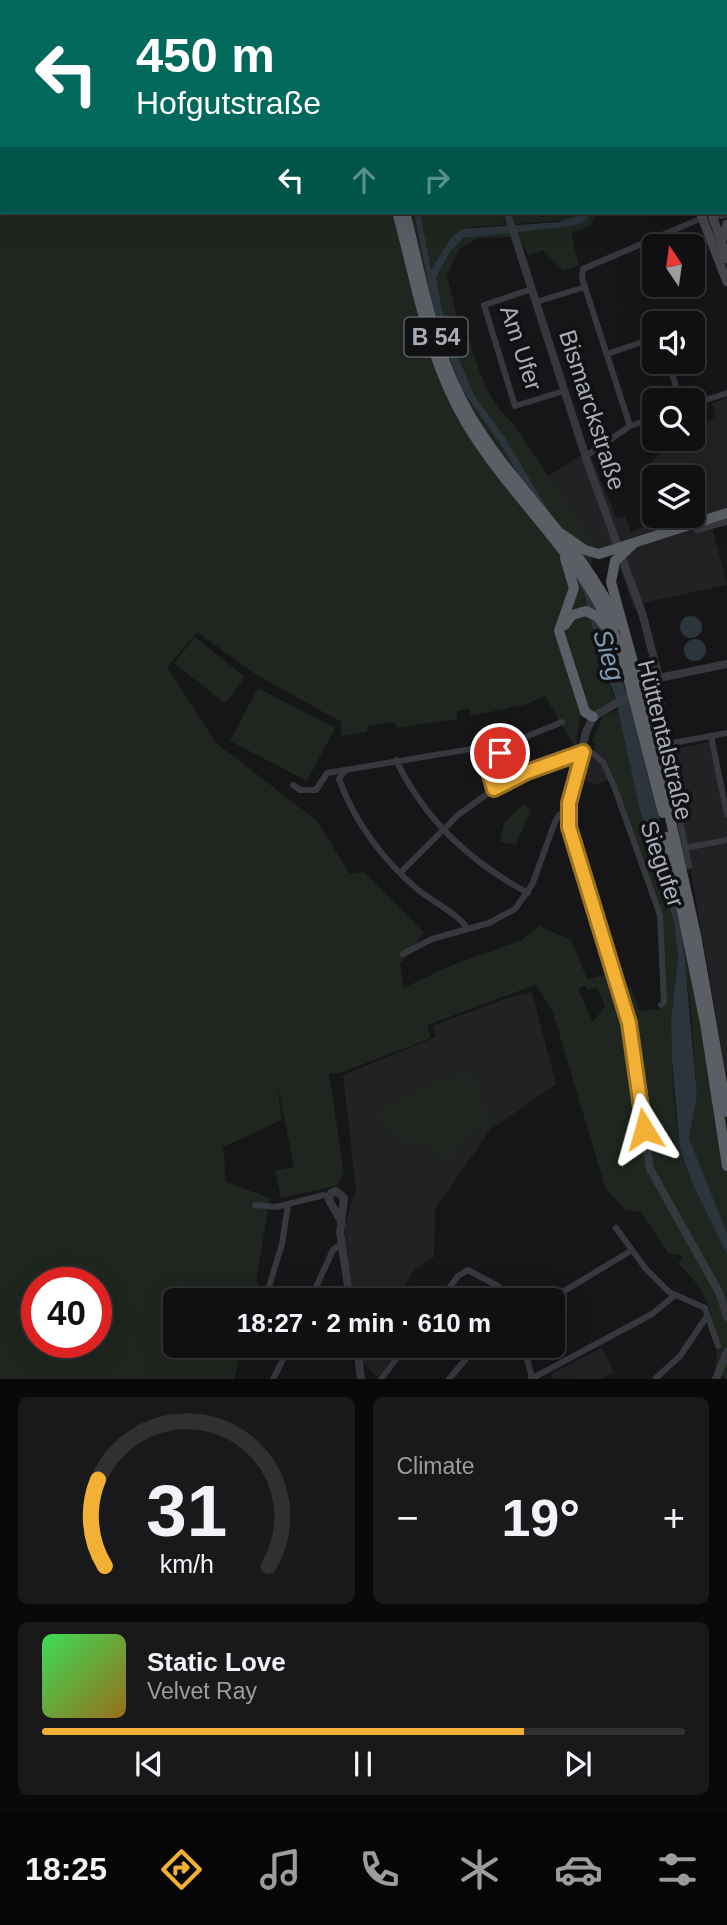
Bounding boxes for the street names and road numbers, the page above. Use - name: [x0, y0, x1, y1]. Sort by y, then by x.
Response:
- street label: Am Ufer: [495, 302, 548, 394]
- road number: B 54: [404, 318, 467, 356]
- street label: Bismarckstraße: [554, 326, 631, 493]
- street label: Hüttentalstraße: [633, 657, 698, 823]
- street label: Siegufer: [635, 817, 690, 911]

